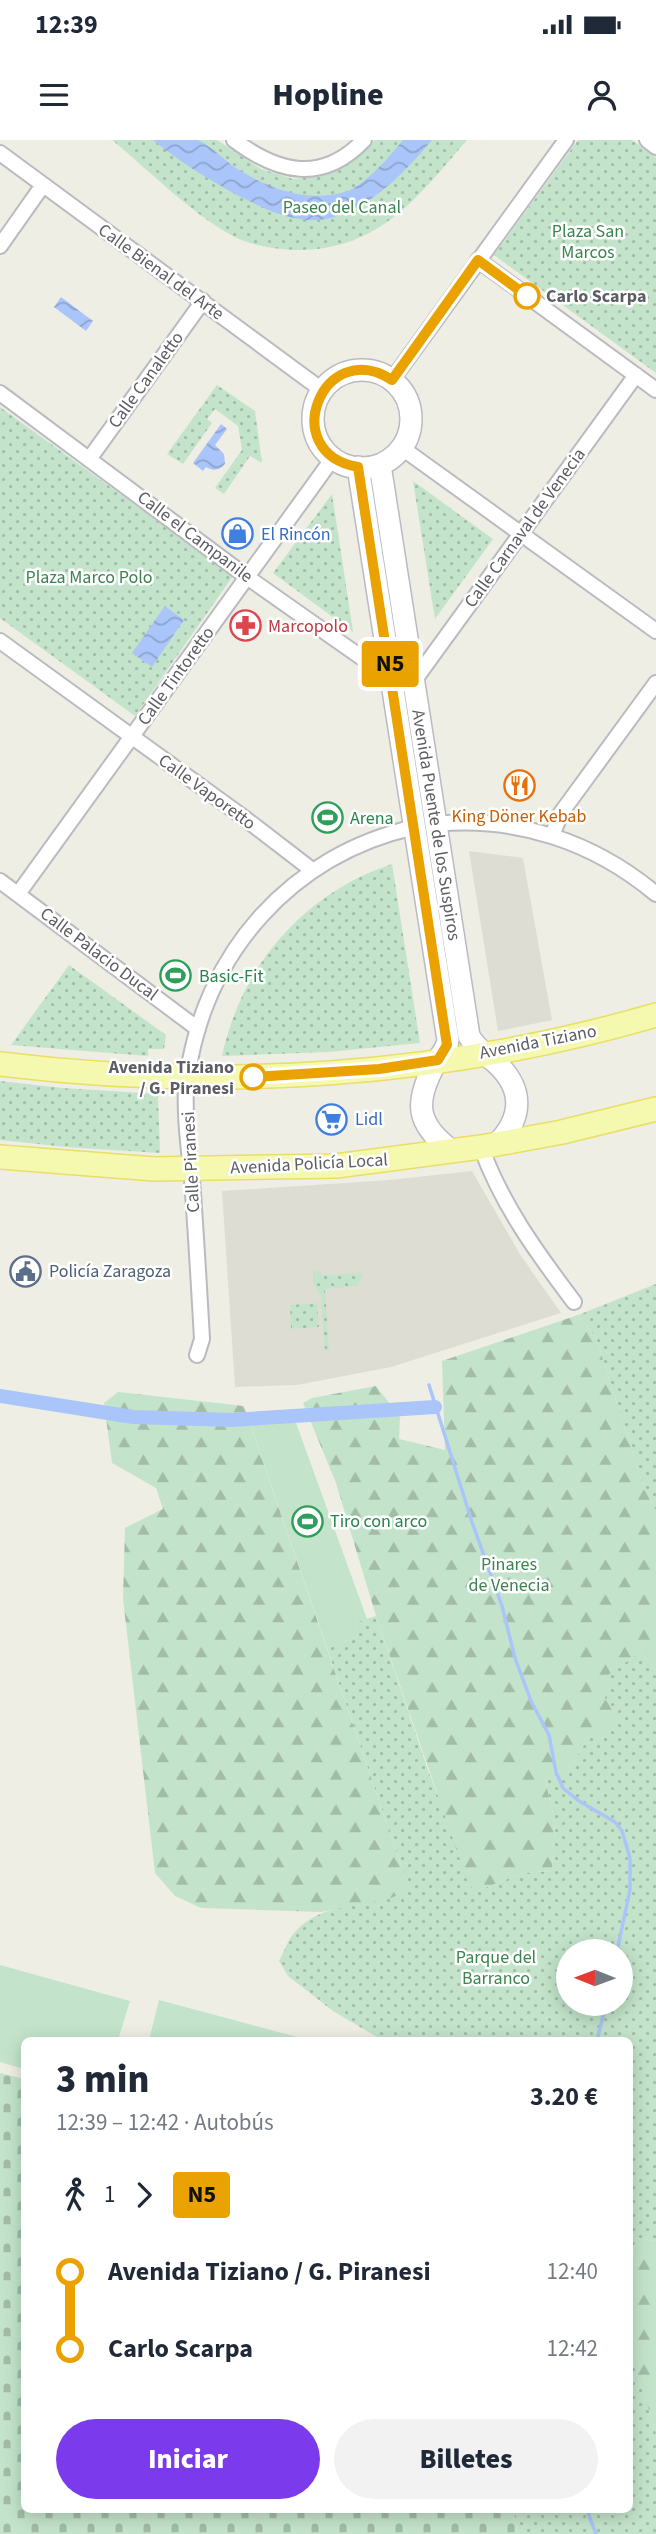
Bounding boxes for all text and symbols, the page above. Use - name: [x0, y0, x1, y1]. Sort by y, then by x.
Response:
- text: 12:39: [35, 6, 98, 43]
- text: Hopline: [272, 72, 384, 118]
- icon: menu: [35, 76, 73, 114]
- icon: person: [583, 76, 621, 114]
- park label: Paseo del Canal: [283, 195, 401, 220]
- street label: Calle Bienal del Arte: [93, 218, 229, 326]
- park label: Plaza San Marcos: [552, 219, 624, 265]
- marker: Carlo Scarpa: [514, 283, 540, 309]
- place label: Carlo Scarpa: [546, 284, 646, 309]
- street label: Calle Canaletto: [102, 327, 190, 433]
- street label: Calle Carnaval de Venecia: [459, 443, 591, 613]
- street label: Calle el Campanile: [132, 485, 258, 589]
- shop icon: El Rincón: [221, 517, 255, 551]
- place label: El Rincón: [261, 522, 331, 547]
- park label: Plaza Marco Polo: [25, 565, 153, 590]
- pharmacy icon: Marcopolo: [228, 609, 262, 643]
- place label: Marcopolo: [268, 614, 348, 639]
- street label: Calle Tintoretto: [132, 621, 220, 731]
- line badge: N5: [358, 641, 422, 687]
- text: N5: [376, 646, 404, 681]
- street label: Avenida Puente de los Suspiros: [405, 708, 467, 942]
- street label: Calle Vaporetto: [153, 748, 261, 836]
- restaurant icon: King Döner Kebab: [502, 768, 536, 802]
- sports icon: Arena: [310, 801, 344, 835]
- place label: King Döner Kebab: [452, 804, 586, 829]
- place label: Arena: [350, 806, 394, 831]
- street label: Calle Palacio Ducal: [35, 901, 163, 1007]
- sports icon: Basic-Fit: [159, 959, 193, 993]
- place label: Basic-Fit: [199, 964, 263, 989]
- street label: Avenida Tiziano: [477, 1018, 599, 1066]
- place label: Avenida Tiziano / G. Piranesi: [108, 1055, 234, 1101]
- marker: Avenida Tiziano / G. Piranesi: [240, 1064, 266, 1090]
- supermarket icon: Lidl: [315, 1102, 349, 1136]
- place label: Lidl: [355, 1107, 383, 1132]
- street label: Calle Piranesi: [176, 1111, 206, 1213]
- street label: Avenida Policía Local: [230, 1147, 388, 1181]
- public building icon: Policía Zaragoza: [9, 1254, 43, 1288]
- place label: Policía Zaragoza: [49, 1259, 171, 1284]
- sports icon: Tiro con arco: [290, 1504, 324, 1538]
- place label: Tiro con arco: [330, 1509, 427, 1534]
- park label: Pinares de Venecia: [469, 1552, 549, 1598]
- north arrow: [556, 1939, 634, 2016]
- map controls: [556, 1939, 633, 2016]
- park label: Parque del Barranco: [456, 1945, 536, 1991]
- text: 3 min: [56, 2053, 149, 2107]
- text: 3.20 €: [530, 2078, 598, 2115]
- text: 12:39 – 12:42 · Autobús: [56, 2106, 274, 2139]
- icon: walk: [56, 2176, 94, 2214]
- icon: forward: [125, 2176, 163, 2214]
- text: N5: [187, 2177, 216, 2212]
- text: 1: [104, 2178, 115, 2211]
- text: Avenida Tiziano / G. Piranesi: [108, 2253, 431, 2290]
- text: 12:40: [547, 2255, 598, 2288]
- text: Carlo Scarpa: [108, 2330, 253, 2367]
- text: 12:42: [547, 2332, 598, 2365]
- button: Iniciar: [56, 2419, 320, 2499]
- button: Billetes: [334, 2419, 598, 2499]

